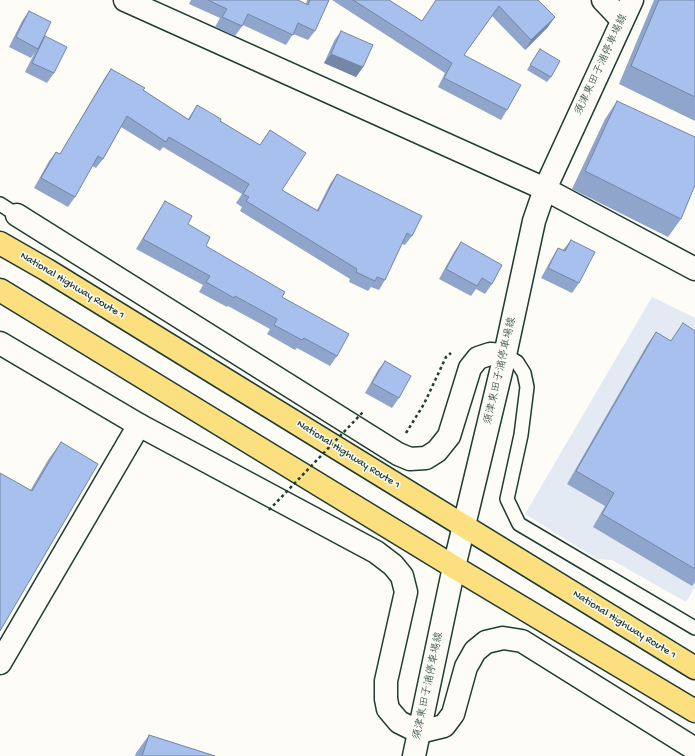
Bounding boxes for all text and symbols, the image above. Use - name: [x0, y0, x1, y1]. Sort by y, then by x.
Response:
- street label: 須津東田子浦停車場線: [573, 12, 631, 118]
- street label: National Highway Route 1: [17, 250, 127, 322]
- street label: 須津東田子浦停車場線: [482, 316, 520, 426]
- street label: National Highway Route 1: [294, 418, 402, 492]
- street label: National Highway Route 1: [570, 588, 678, 662]
- street label: 須津東田子浦停車場線: [411, 631, 447, 741]

